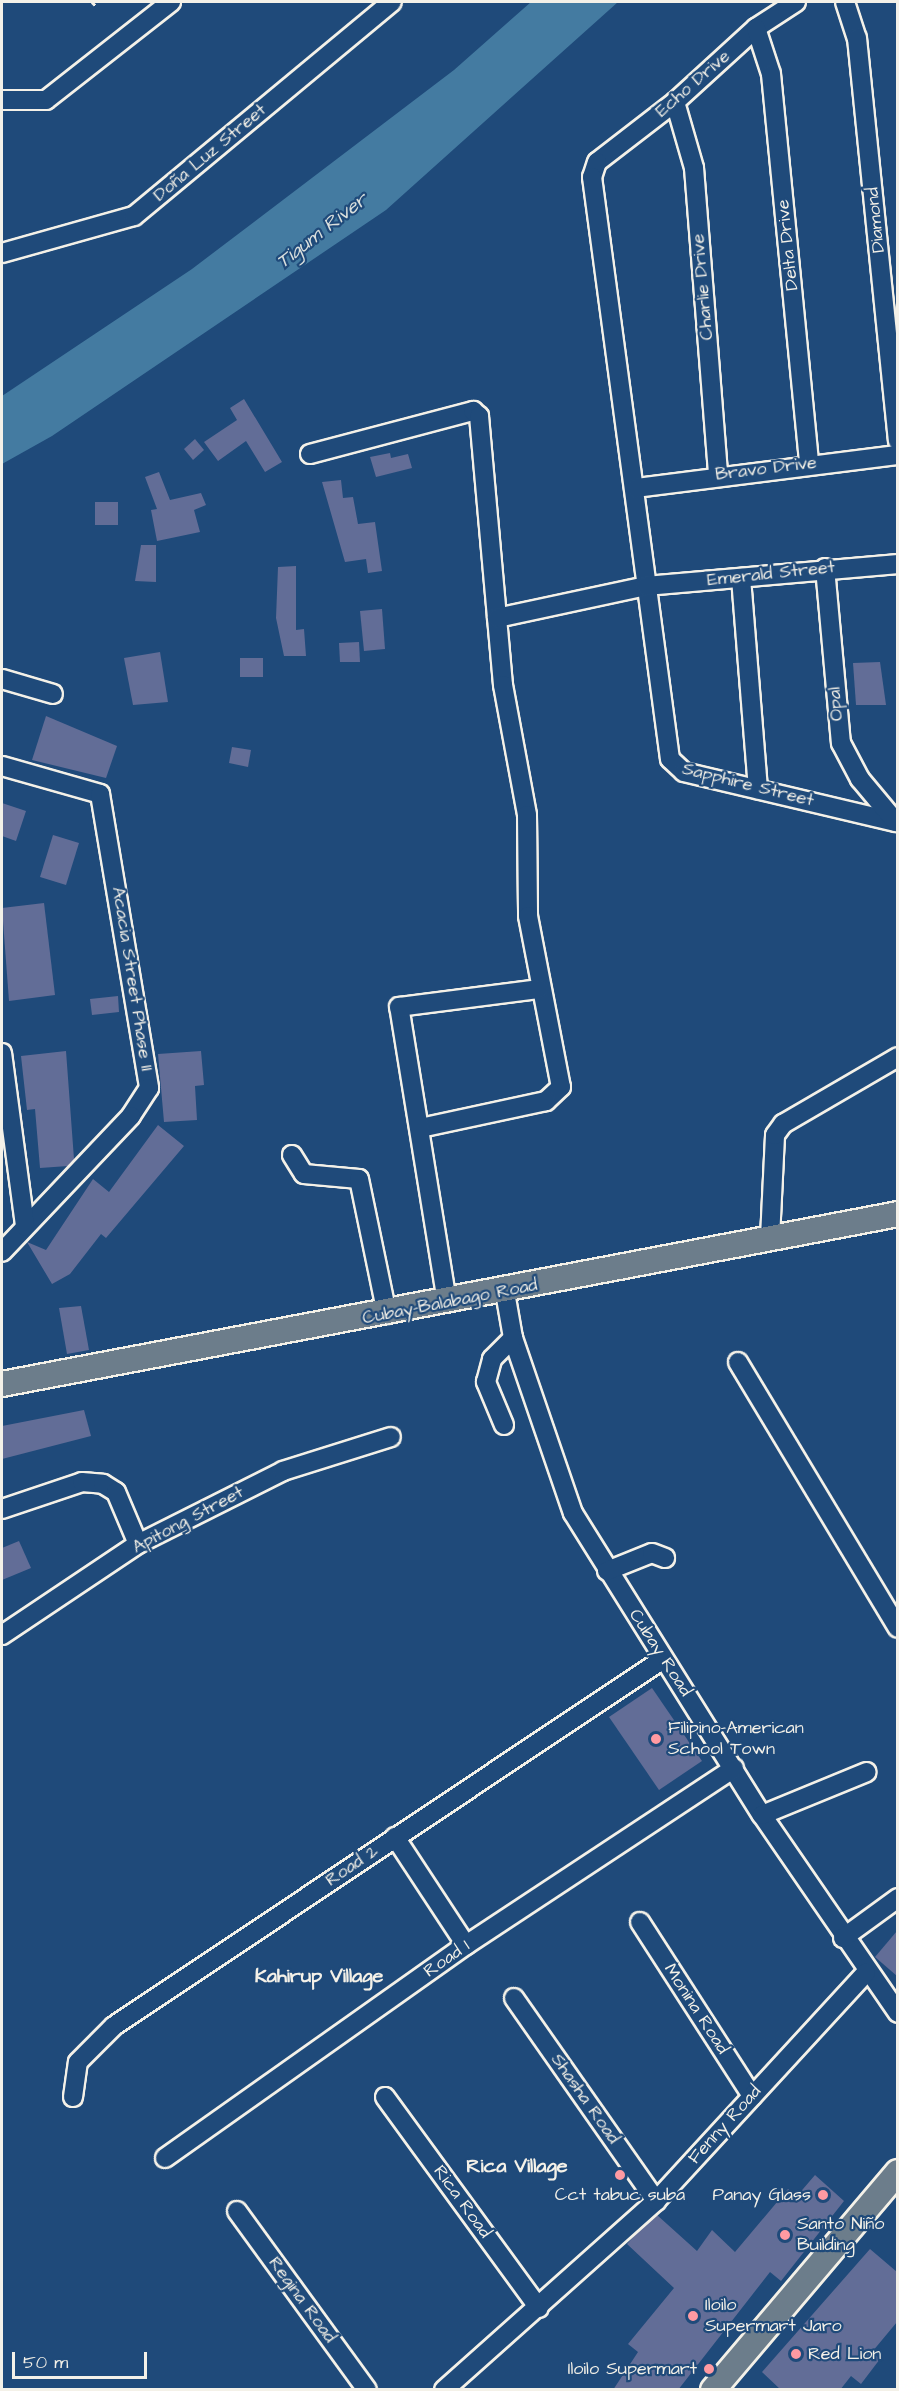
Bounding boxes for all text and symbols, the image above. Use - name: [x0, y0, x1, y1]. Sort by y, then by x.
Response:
- street label: Echo Drive: [651, 46, 735, 122]
- street label: Doña Luz Street: [149, 100, 271, 206]
- street label: Diamond: [862, 186, 890, 254]
- water label: Tigum River: [272, 188, 372, 274]
- street label: Delta Drive: [772, 198, 804, 292]
- street label: Charlie Drive: [688, 233, 718, 341]
- street label: Bravo Drive: [714, 452, 818, 486]
- street label: Emerald Street: [706, 557, 836, 591]
- street label: Opal: [824, 686, 848, 722]
- street label: Sapphire Street: [680, 758, 816, 812]
- street label: Acacia Street Phase II: [107, 885, 157, 1073]
- street label: Cubay-Balabago Road: [361, 1274, 539, 1330]
- street label: Apitong Street: [129, 1482, 247, 1558]
- street label: Cubay Road: [624, 1605, 696, 1701]
- place label: Filipino-American School Town: [668, 1718, 804, 1760]
- marker: Filipino-American School Town: [649, 1732, 663, 1746]
- street label: Road 2: [322, 1841, 382, 1891]
- street label: Road 1: [420, 1936, 474, 1982]
- street label: Monina Road: [659, 1960, 733, 2058]
- district label: Kahirup Village: [255, 1964, 383, 1988]
- street label: Shasha Road: [546, 2050, 624, 2148]
- street label: Fenny Road: [684, 2081, 766, 2169]
- district label: Rica Village: [466, 2154, 568, 2178]
- street label: Rica Road: [428, 2161, 496, 2243]
- marker: Cct tabuc suba: [613, 2168, 627, 2182]
- place label: Cct tabuc suba: [555, 2184, 685, 2206]
- place label: Panay Glass: [713, 2184, 811, 2206]
- marker: Panay Glass: [816, 2188, 830, 2202]
- place label: Santo Niño Building: [797, 2214, 884, 2256]
- marker: Santo Niño Building: [778, 2228, 792, 2242]
- street label: Regina Road: [263, 2253, 341, 2347]
- place label: Iloilo Supermart Jaro: [705, 2295, 842, 2338]
- marker: Iloilo Supermart Jaro: [686, 2309, 700, 2323]
- scale bar: [15, 2340, 150, 2378]
- place label: Red Lion: [808, 2343, 881, 2365]
- marker: Red Lion: [789, 2347, 803, 2361]
- text: 50 m: [23, 2350, 68, 2375]
- place label: Iloilo Supermart: [568, 2358, 697, 2380]
- marker: Iloilo Supermart: [702, 2362, 716, 2376]

